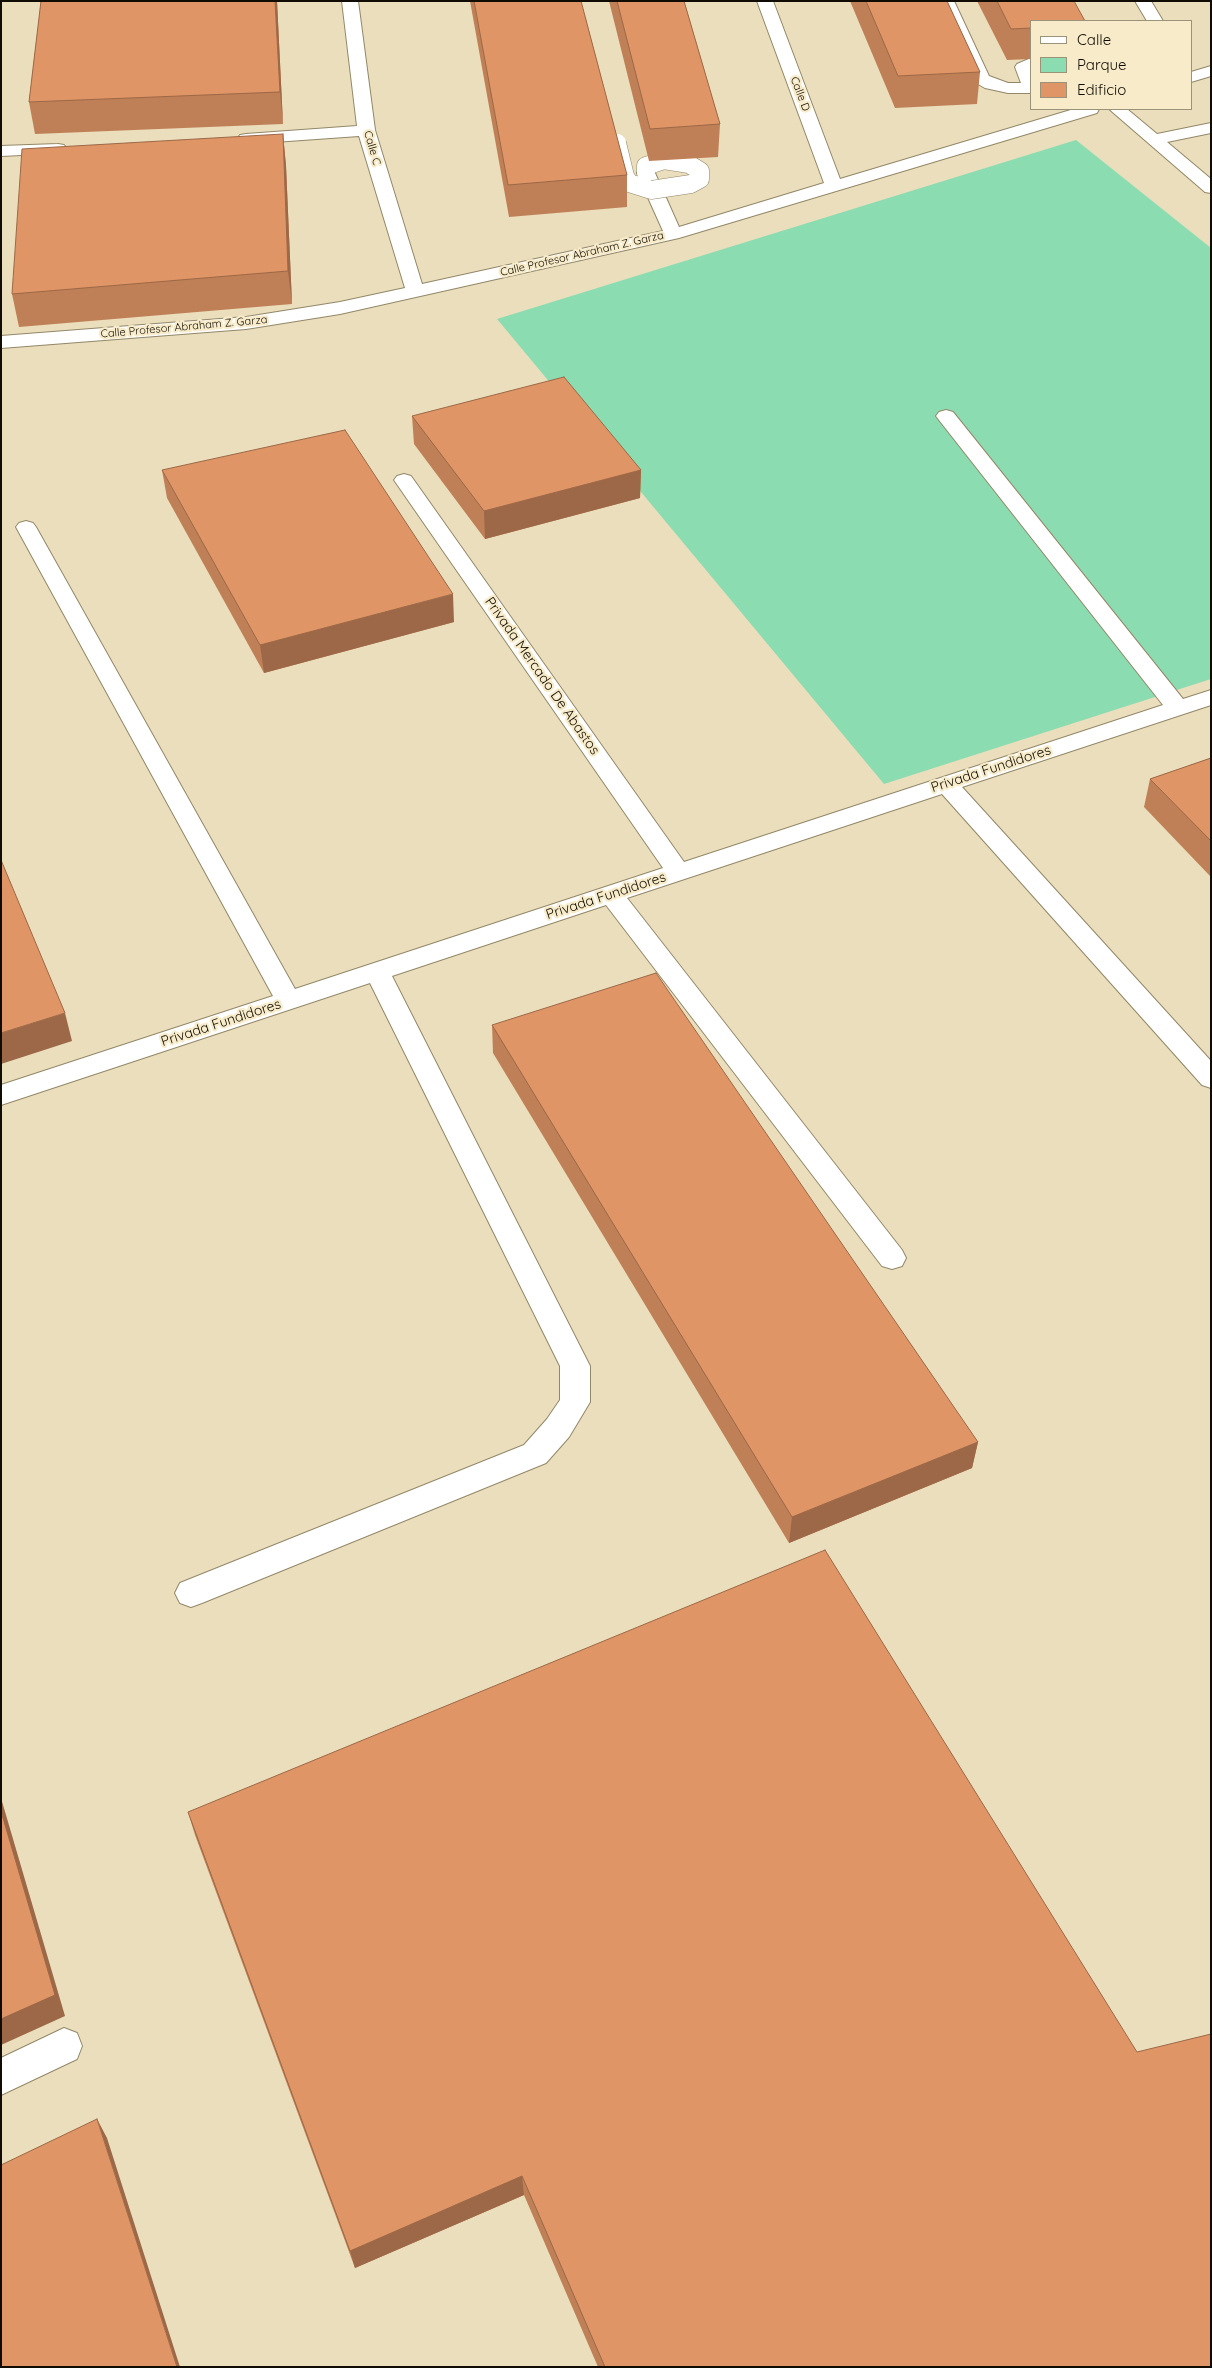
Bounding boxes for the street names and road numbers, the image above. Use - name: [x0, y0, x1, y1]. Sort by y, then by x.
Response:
- street label: Calle D: [787, 75, 813, 113]
- street label: Calle C: [361, 129, 383, 167]
- street label: Calle Profesor Abraham Z. Garza: [499, 229, 665, 279]
- street label: Calle Profesor Abraham Z. Garza: [100, 313, 268, 341]
- street label: Privada Mercado De Abastos: [481, 594, 603, 758]
- street label: Privada Fundidores: [929, 742, 1053, 796]
- street label: Privada Fundidores: [544, 869, 668, 923]
- street label: Privada Fundidores: [159, 996, 283, 1050]

